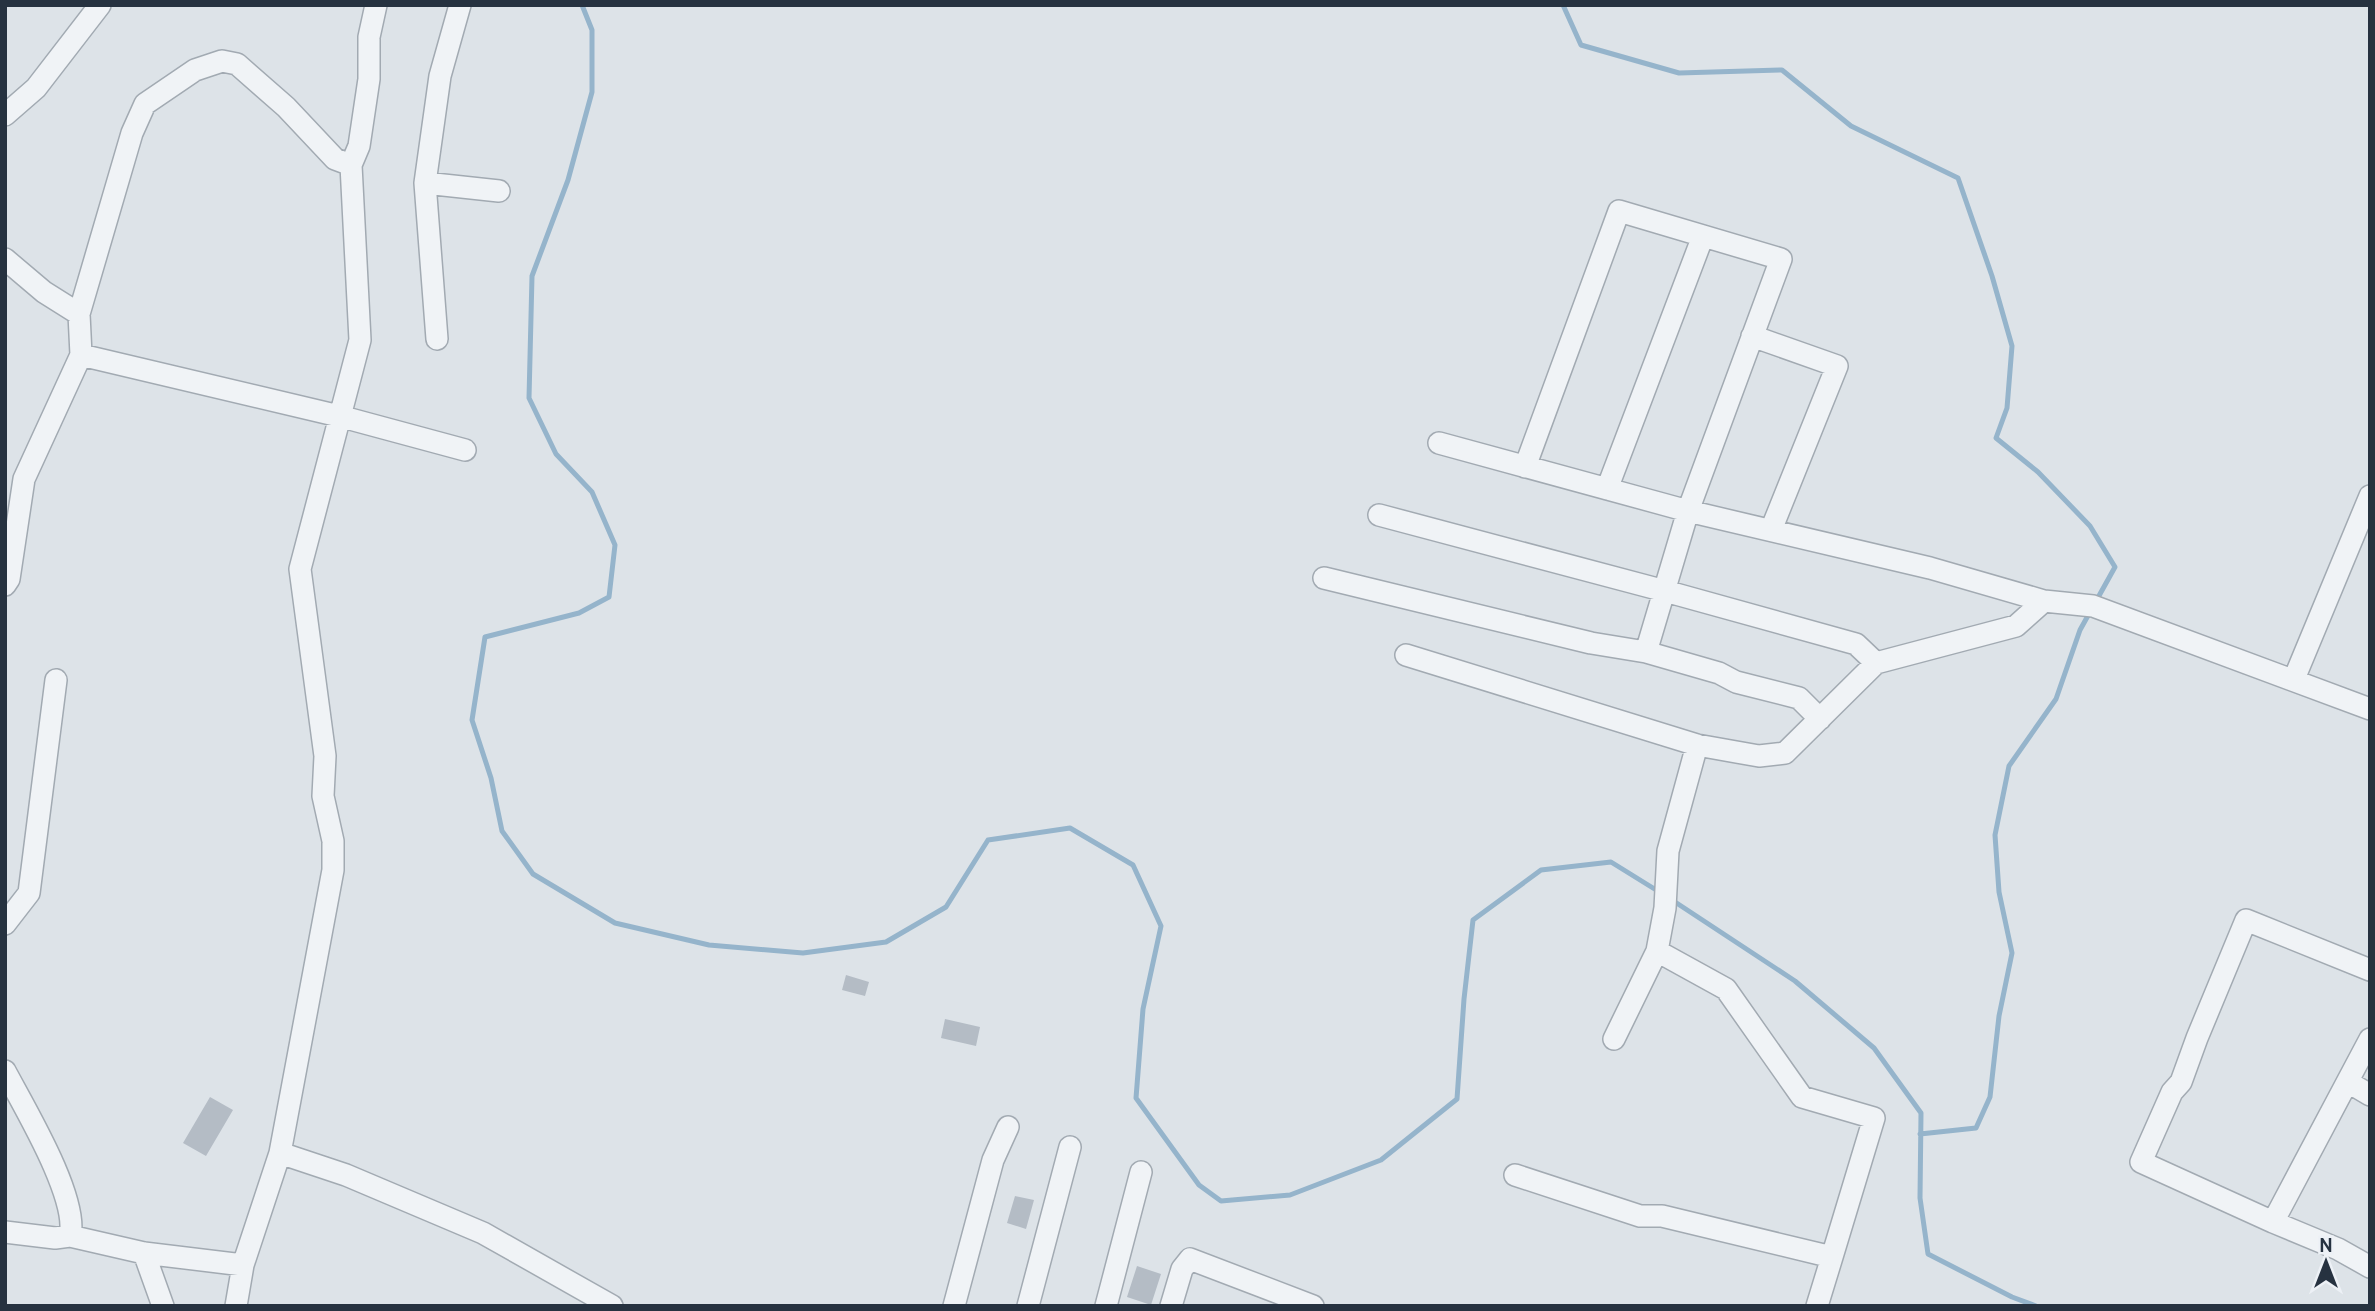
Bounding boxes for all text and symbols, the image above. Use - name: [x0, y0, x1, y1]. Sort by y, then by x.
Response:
- north arrow: [2291, 1227, 2361, 1297]
- text: N: [2319, 1234, 2333, 1257]

